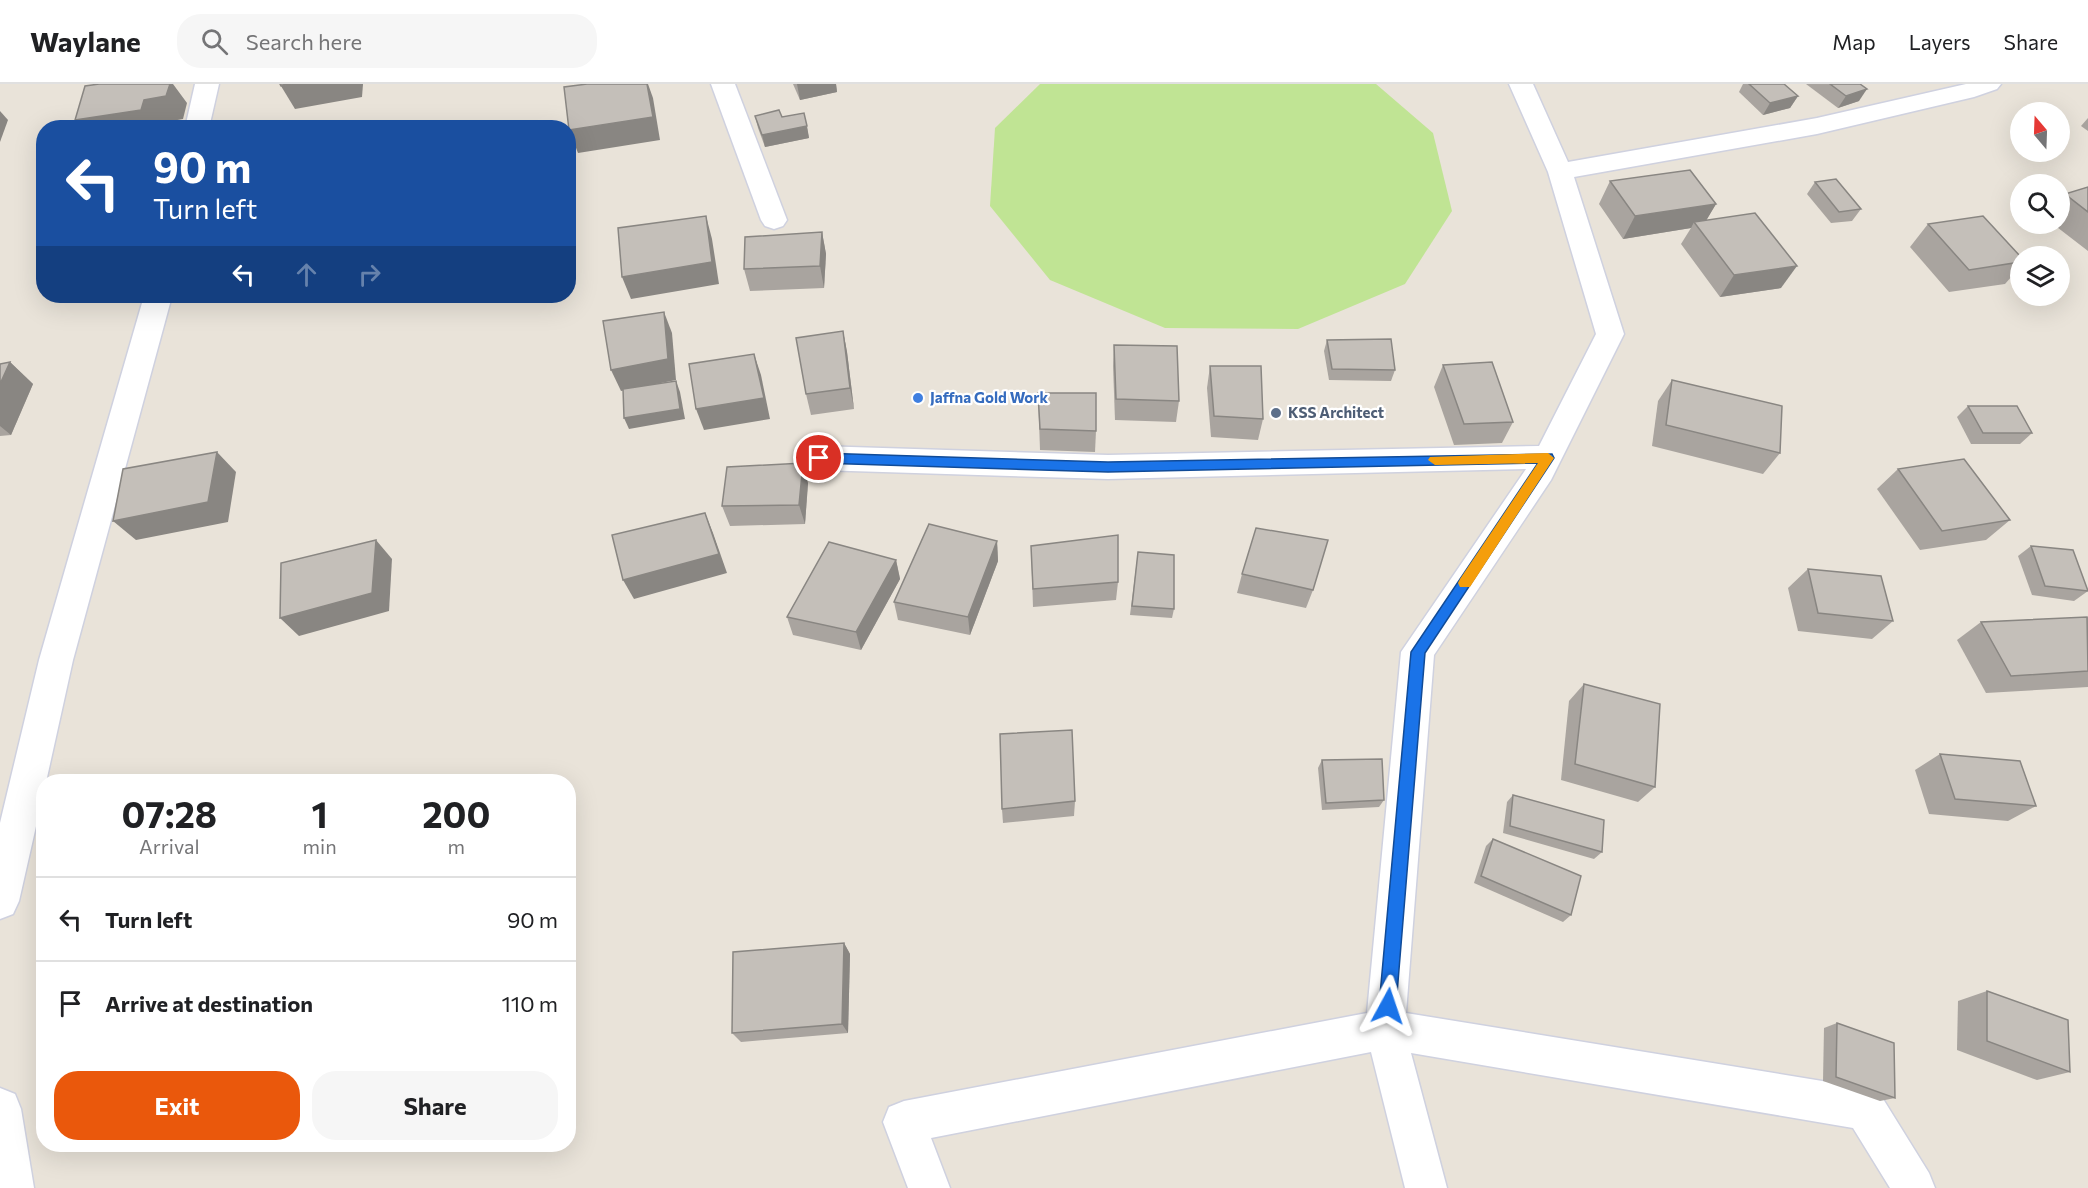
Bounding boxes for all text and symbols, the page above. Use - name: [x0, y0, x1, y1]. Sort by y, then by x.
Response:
- search box: [177, 14, 597, 68]
- text: Waylane: [30, 24, 141, 58]
- icon: search: [198, 25, 231, 58]
- text: Search here: [246, 28, 362, 55]
- text: Map: [1832, 29, 1876, 54]
- text: Layers: [1909, 29, 1971, 54]
- text: Share: [2004, 29, 2058, 54]
- north arrow: [2010, 102, 2070, 162]
- map controls: [2010, 102, 2070, 306]
- text: 90 m: [153, 140, 252, 192]
- icon: left: [54, 144, 132, 222]
- button: search: [2010, 174, 2070, 234]
- text: Turn left: [153, 192, 257, 225]
- button: layers: [2010, 246, 2070, 306]
- icon: left: [227, 258, 260, 291]
- icon: ahead: [290, 258, 323, 291]
- icon: right: [353, 258, 386, 291]
- place label: Jaffna Gold Work: [930, 388, 1048, 406]
- marker: Jaffna Gold Work: [911, 391, 925, 405]
- place label: KSS Architect: [1288, 403, 1384, 421]
- marker: KSS Architect: [1269, 406, 1283, 420]
- pin: [793, 432, 844, 483]
- icon: arrive: [802, 441, 835, 474]
- text: 07:28: [122, 791, 217, 835]
- text: 1: [311, 791, 328, 835]
- text: 200: [422, 791, 490, 835]
- text: Arrival: [139, 834, 200, 858]
- text: min: [303, 834, 337, 858]
- text: m: [448, 834, 465, 858]
- icon: left: [54, 903, 87, 936]
- text: Turn left: [105, 906, 192, 933]
- text: 90 m: [507, 906, 558, 933]
- position arrow: [1356, 974, 1420, 1038]
- icon: arrive: [54, 987, 87, 1020]
- text: Arrive at destination: [105, 990, 313, 1017]
- text: 110 m: [501, 990, 558, 1017]
- button: Exit: [54, 1071, 300, 1140]
- button: Share: [312, 1071, 558, 1140]

